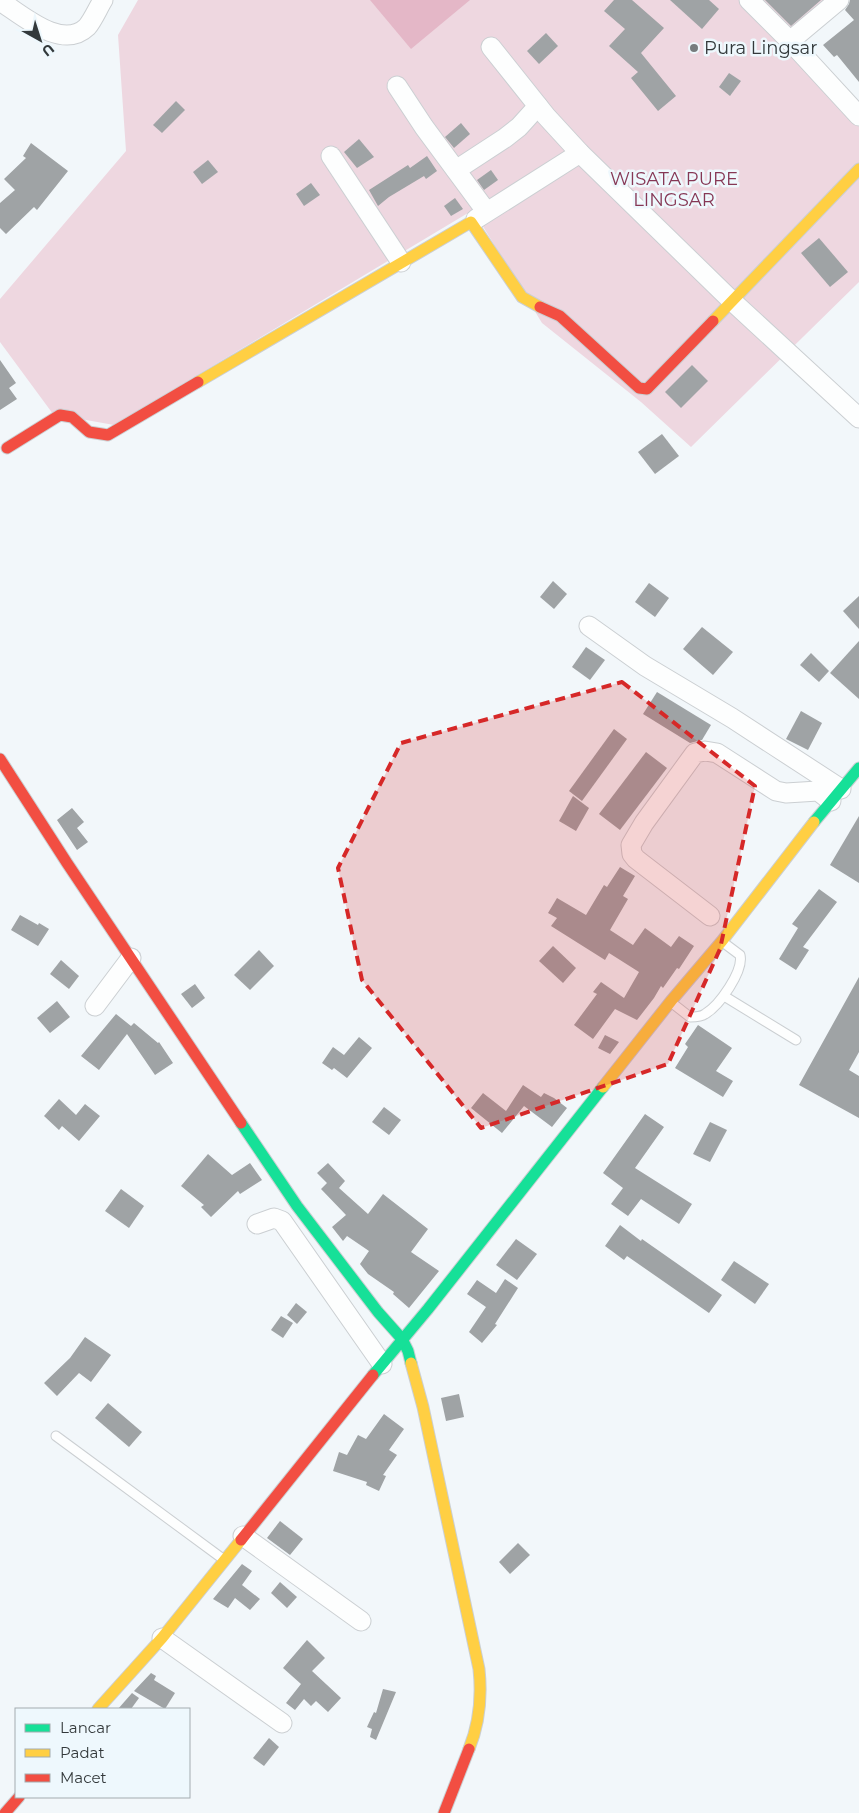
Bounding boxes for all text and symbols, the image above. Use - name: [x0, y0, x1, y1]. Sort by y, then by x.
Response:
- north arrow: [15, 15, 65, 65]
- place label: Pura Lingsar: [704, 37, 817, 59]
- text: U: [38, 40, 58, 61]
- marker: Pura Lingsar: [688, 42, 700, 54]
- park label: WISATA PURE LINGSAR: [610, 168, 738, 211]
- legend: [15, 1708, 190, 1798]
- text: Lancar: [60, 1718, 111, 1737]
- text: Padat: [60, 1743, 105, 1762]
- text: Macet: [60, 1768, 107, 1787]

